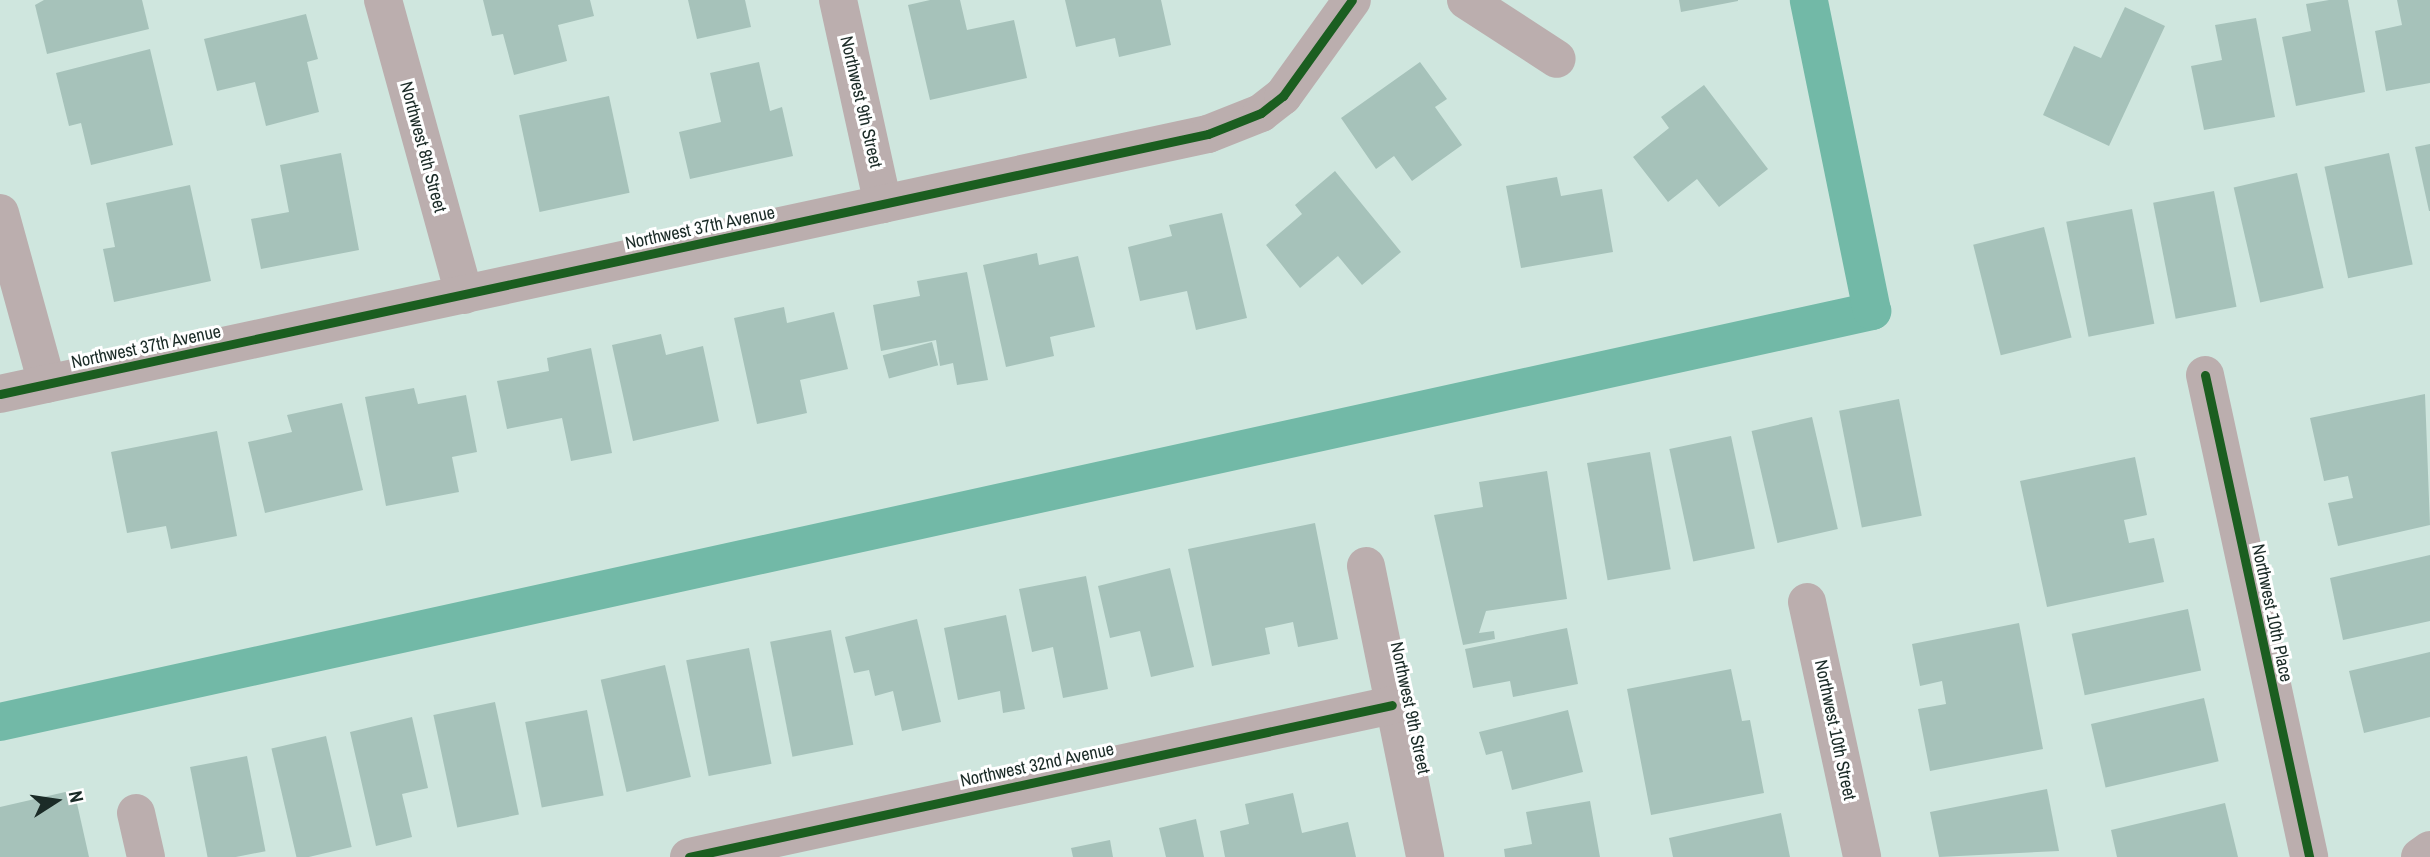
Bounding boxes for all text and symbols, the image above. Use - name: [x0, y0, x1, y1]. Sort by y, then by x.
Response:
- street label: Northwest 9th Street: [835, 34, 887, 170]
- street label: Northwest 8th Street: [395, 79, 451, 215]
- street label: Northwest 37th Avenue: [623, 202, 777, 254]
- street label: Northwest 37th Avenue: [69, 321, 223, 373]
- street label: Northwest 10th Place: [2247, 542, 2297, 684]
- street label: Northwest 9th Street: [1385, 640, 1435, 776]
- street label: Northwest 10th Street: [1810, 658, 1860, 802]
- street label: Northwest 32nd Avenue: [958, 738, 1116, 792]
- north arrow: [21, 766, 91, 836]
- text: N: [63, 788, 90, 805]

